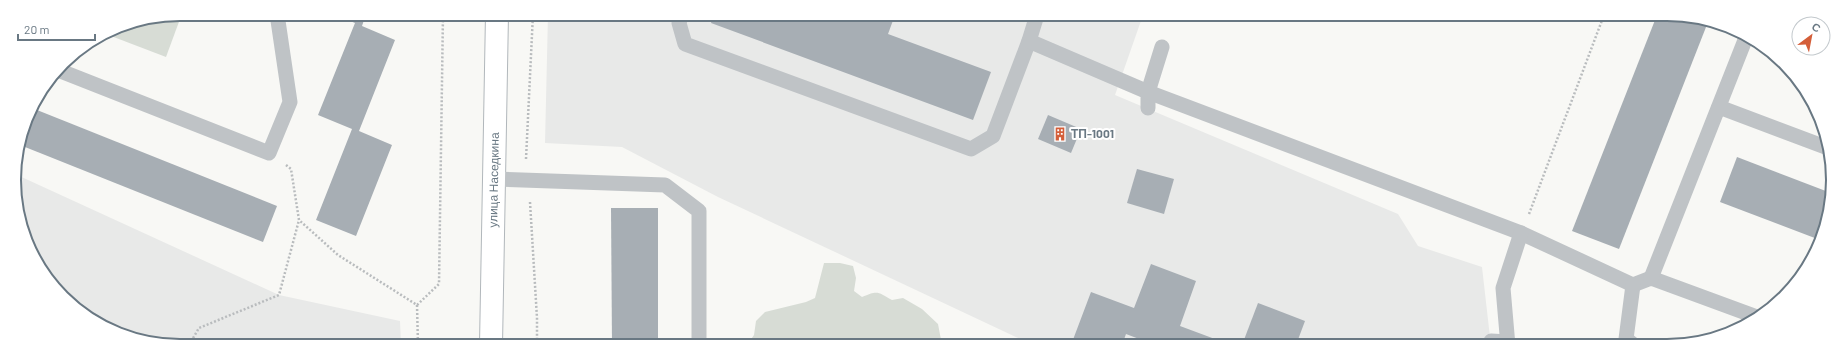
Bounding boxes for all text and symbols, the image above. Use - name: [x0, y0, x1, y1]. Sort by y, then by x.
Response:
- scale bar: [18, 16, 95, 42]
- north arrow: [1791, 16, 1831, 56]
- text: С: [1810, 19, 1823, 35]
- text: 20 m: [24, 22, 50, 36]
- building icon: ТП-1001: [1052, 126, 1068, 142]
- place label: ТП-1001: [1071, 126, 1114, 140]
- street label: улица Наседкина: [485, 132, 501, 228]

